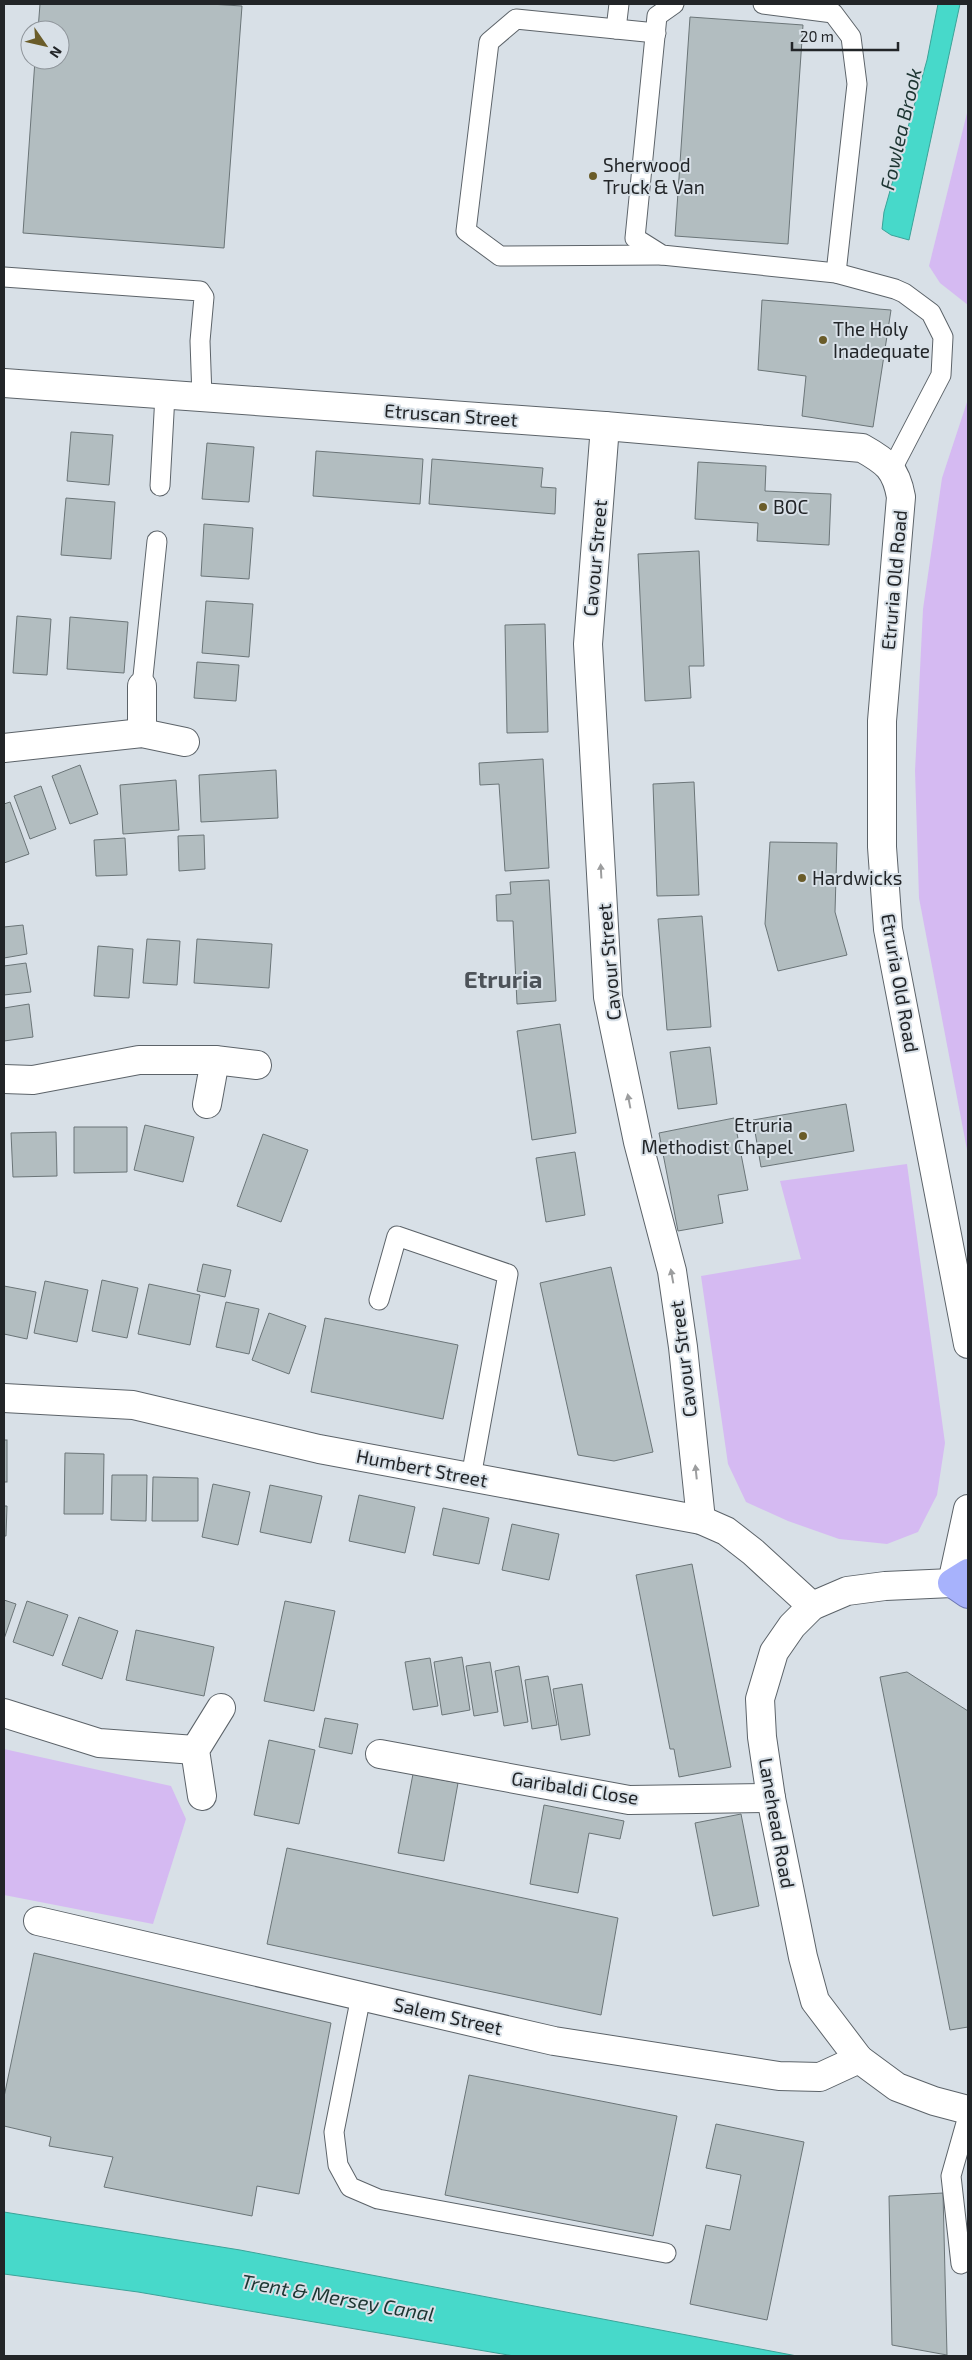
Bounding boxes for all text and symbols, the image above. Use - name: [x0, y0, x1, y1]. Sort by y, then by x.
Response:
- north arrow: [20, 20, 70, 70]
- scale bar: [792, 20, 898, 52]
- text: 20 m: [800, 27, 834, 45]
- text: N: [46, 44, 66, 61]
- water label: Fowlea Brook: [874, 66, 926, 192]
- place label: Sherwood Truck & Van: [603, 153, 705, 198]
- marker: Sherwood Truck & Van: [587, 170, 599, 182]
- place label: The Holy Inadequate: [833, 317, 930, 362]
- marker: The Holy Inadequate: [817, 334, 829, 346]
- street label: Etruscan Street: [384, 398, 519, 431]
- place label: BOC: [773, 495, 808, 518]
- street label: Cavour Street: [578, 499, 611, 617]
- marker: BOC: [757, 501, 769, 513]
- street label: Etruria Old Road: [876, 509, 911, 651]
- one-way arrow: [597, 863, 605, 879]
- place label: Hardwicks: [812, 866, 902, 889]
- marker: Hardwicks: [796, 872, 808, 884]
- street label: Cavour Street: [592, 903, 625, 1021]
- street label: Etruria Old Road: [877, 912, 924, 1054]
- district label: Etruria: [464, 964, 542, 993]
- one-way arrow: [625, 1093, 633, 1109]
- place label: Etruria Methodist Chapel: [641, 1113, 793, 1158]
- marker: Etruria Methodist Chapel: [797, 1130, 809, 1142]
- one-way arrow: [668, 1267, 676, 1283]
- street label: Cavour Street: [664, 1300, 701, 1419]
- street label: Humbert Street: [355, 1444, 490, 1491]
- one-way arrow: [692, 1463, 700, 1479]
- street label: Lanehead Road: [755, 1756, 800, 1890]
- street label: Garibaldi Close: [510, 1766, 640, 1809]
- street label: Salem Street: [392, 1992, 505, 2039]
- water label: Trent & Mersey Canal: [240, 2268, 436, 2327]

